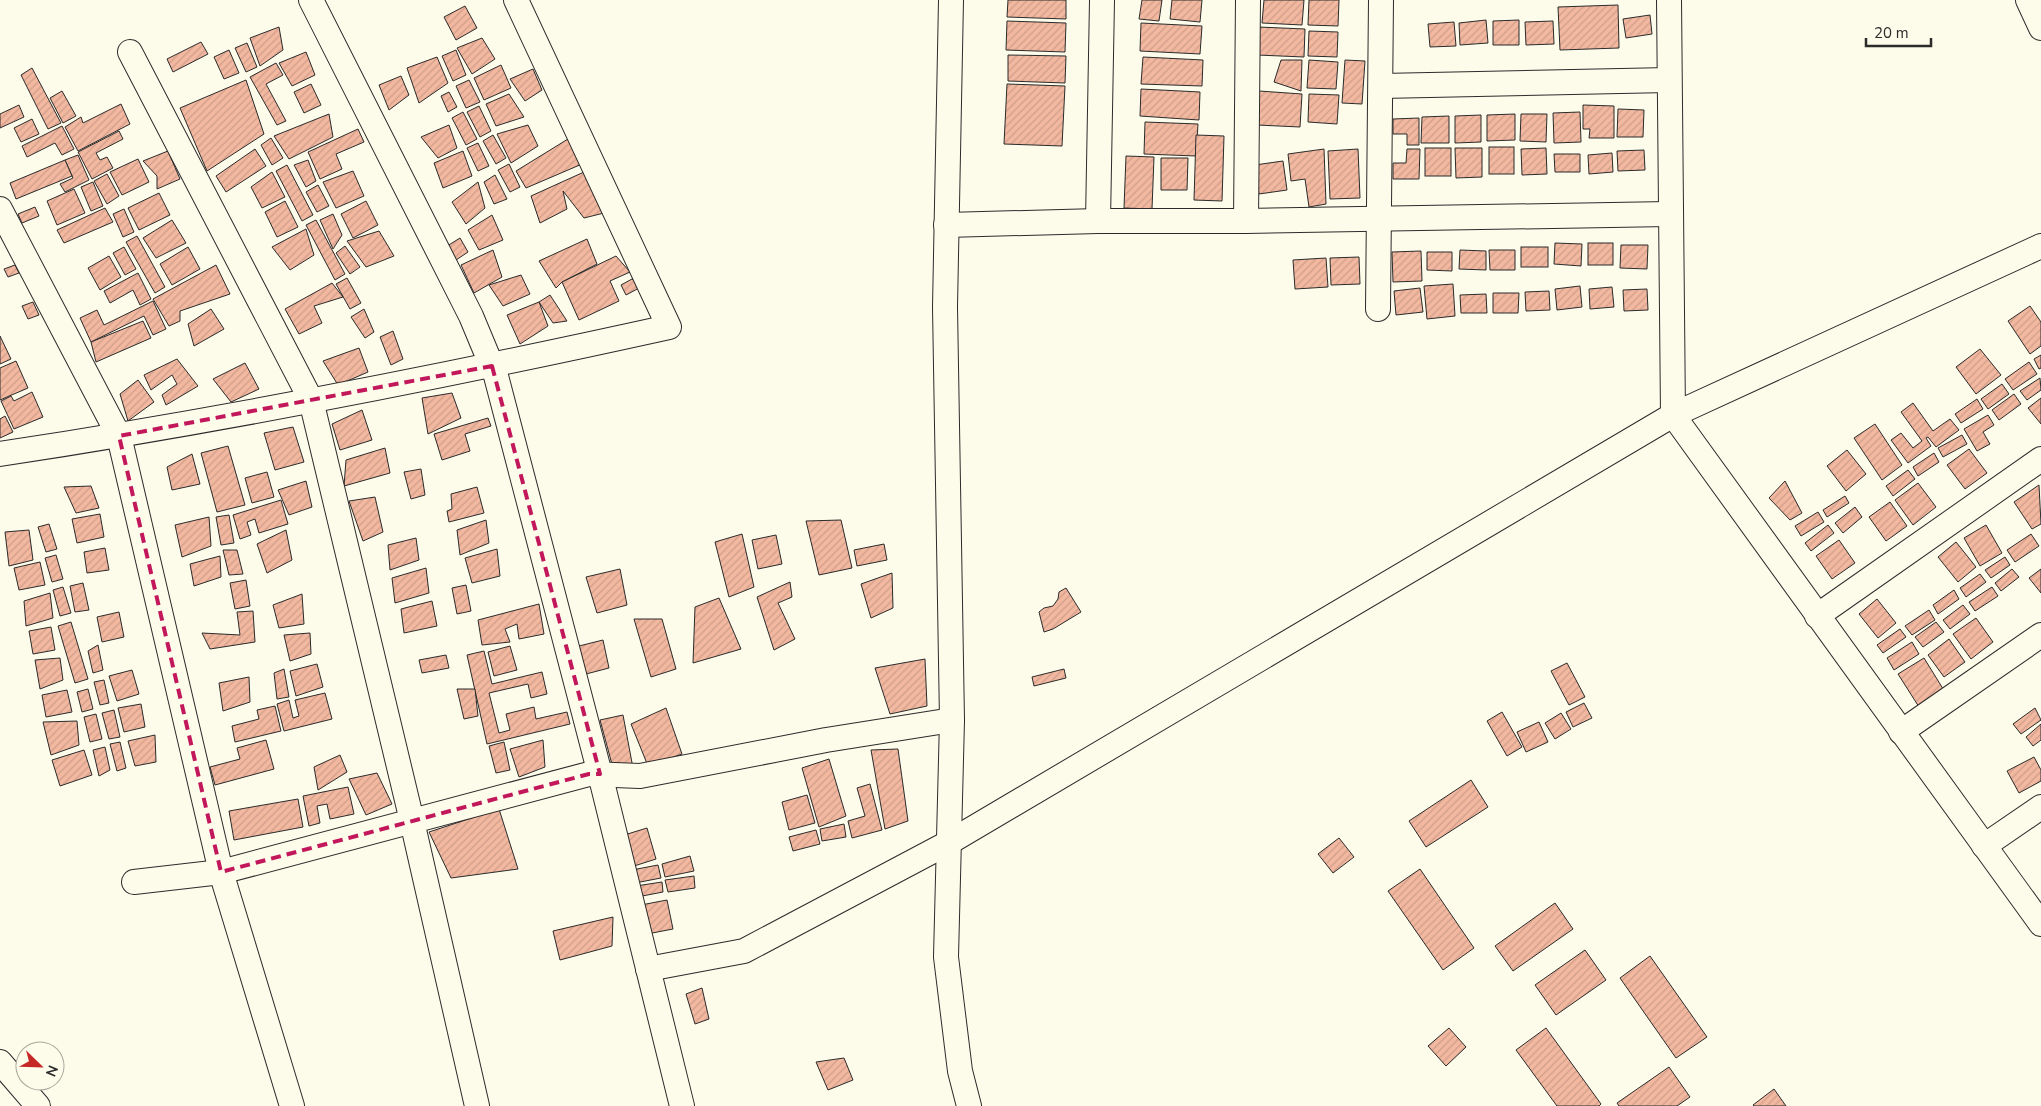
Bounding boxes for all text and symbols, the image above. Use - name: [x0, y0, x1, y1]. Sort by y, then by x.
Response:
- scale bar: [1866, 15, 1931, 47]
- text: 20 m: [1874, 23, 1909, 43]
- north arrow: [15, 1041, 65, 1091]
- text: N: [41, 1062, 62, 1079]

